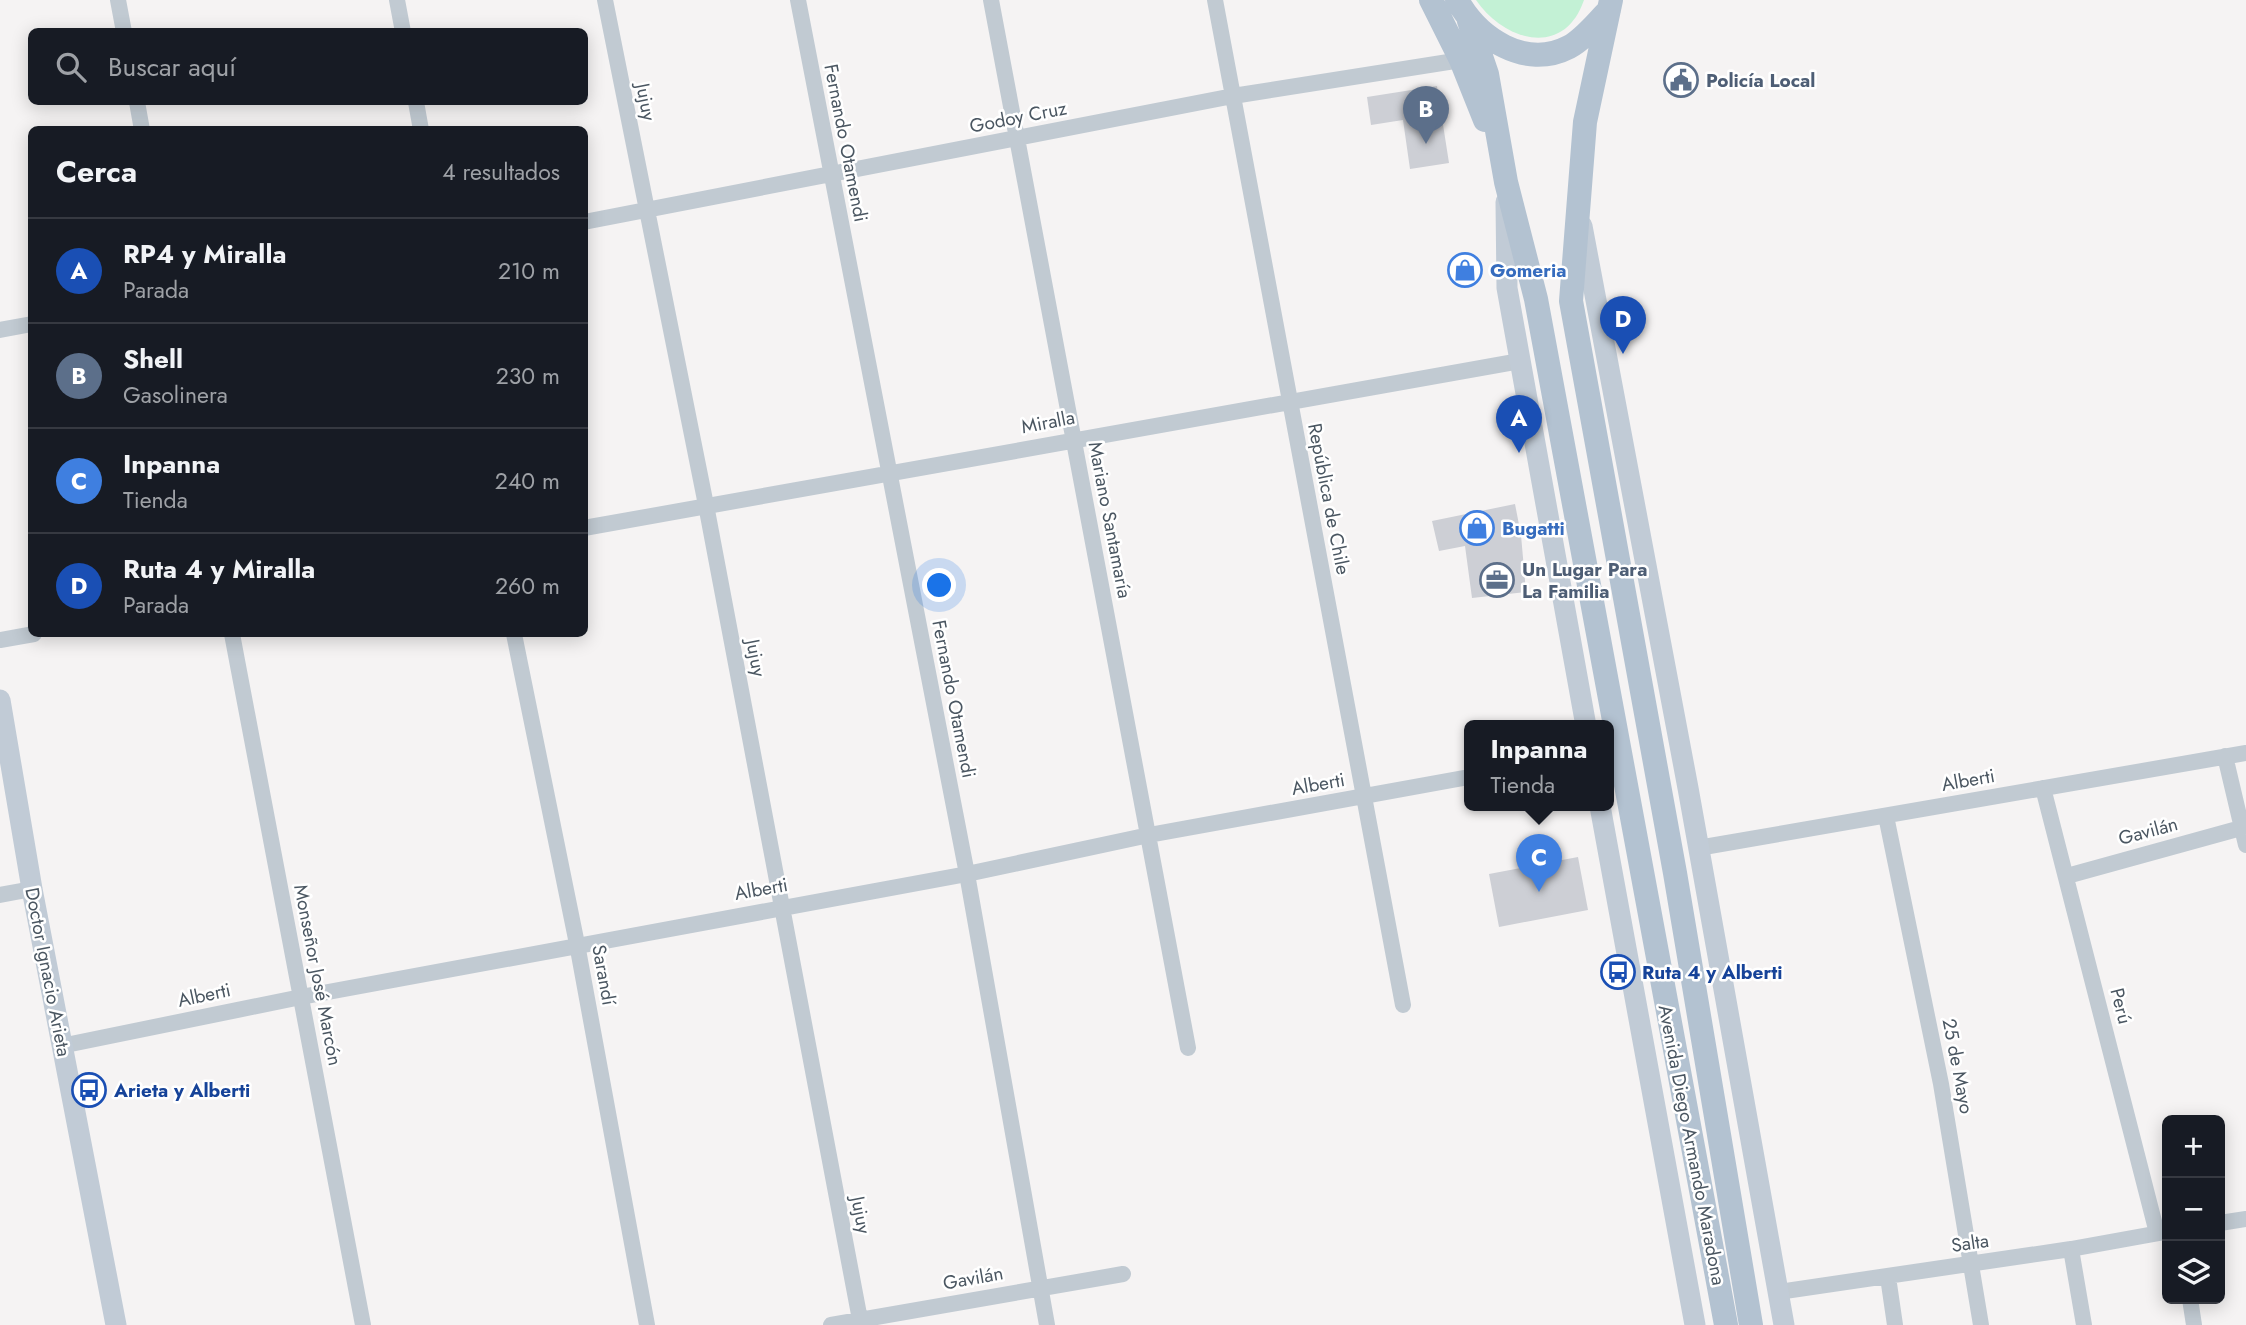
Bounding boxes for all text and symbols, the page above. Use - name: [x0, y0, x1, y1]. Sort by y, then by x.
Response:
- search box: [28, 28, 588, 105]
- icon: search: [52, 48, 90, 86]
- text: Buscar aquí: [108, 48, 236, 86]
- public building icon: Policía Local: [1662, 61, 1700, 99]
- street label: Fernando Otamendi: [817, 62, 875, 224]
- place label: Policía Local: [1706, 67, 1815, 94]
- street label: Jujuy: [629, 78, 663, 124]
- pin: B: [1403, 86, 1449, 144]
- street label: Godoy Cruz: [967, 94, 1069, 140]
- text: Cerca: [56, 150, 137, 193]
- text: 4 resultados: [442, 155, 560, 189]
- text: RP4 y Miralla: [123, 235, 286, 273]
- shop icon: Gomeria: [1446, 251, 1484, 289]
- text: A: [71, 254, 87, 288]
- text: 210 m: [498, 254, 560, 288]
- place label: Gomeria: [1490, 257, 1566, 284]
- text: Parada: [123, 273, 189, 307]
- pin: D: [1600, 296, 1646, 354]
- text: Shell: [123, 340, 183, 378]
- text: B: [71, 359, 87, 393]
- text: 230 m: [496, 359, 560, 393]
- text: Gasolinera: [123, 378, 228, 412]
- pin: A: [1496, 395, 1542, 453]
- street label: Miralla: [1019, 404, 1077, 440]
- street label: República de Chile: [1301, 421, 1357, 577]
- street label: Mariano Santamaría: [1082, 439, 1138, 601]
- text: Inpanna: [123, 445, 220, 483]
- text: C: [71, 464, 87, 498]
- text: 240 m: [495, 464, 560, 498]
- text: Tienda: [123, 483, 188, 517]
- shop icon: Bugatti: [1458, 509, 1496, 547]
- place label: Bugatti: [1502, 515, 1565, 542]
- text: Ruta 4 y Miralla: [123, 550, 315, 588]
- place label: Un Lugar Para La Familia: [1522, 556, 1647, 605]
- office icon: Un Lugar Para La Familia: [1478, 561, 1516, 599]
- your location: [922, 568, 956, 602]
- text: D: [71, 569, 87, 603]
- text: 260 m: [495, 569, 560, 603]
- text: Parada: [123, 588, 189, 622]
- street label: Fernando Otamendi: [925, 618, 983, 780]
- street label: Jujuy: [739, 634, 773, 680]
- popup: [1464, 720, 1614, 811]
- text: Inpanna: [1490, 730, 1588, 768]
- street label: Alberti: [1939, 762, 1997, 798]
- street label: Alberti: [1289, 766, 1347, 802]
- text: Tienda: [1490, 768, 1555, 802]
- street label: Gavilán: [2115, 810, 2181, 852]
- pin: C: [1516, 834, 1562, 892]
- street label: Alberti: [732, 871, 790, 907]
- street label: Monseñor José Marcón: [287, 882, 349, 1068]
- street label: Doctor Ignacio Arieta: [18, 885, 78, 1059]
- street label: Sarandí: [585, 943, 623, 1008]
- bus stop icon: Ruta 4 y Alberti: [1599, 953, 1637, 991]
- place label: Ruta 4 y Alberti: [1642, 959, 1783, 986]
- street label: Alberti: [175, 976, 233, 1014]
- street label: Perú: [2104, 985, 2138, 1027]
- street label: Avenida Diego Armando Maradona: [1652, 1003, 1732, 1287]
- street label: 25 de Mayo: [1936, 1016, 1980, 1116]
- bus stop icon: Arieta y Alberti: [70, 1071, 108, 1109]
- place label: Arieta y Alberti: [113, 1077, 250, 1104]
- map controls: [2162, 1115, 2225, 1304]
- button: +: [2162, 1115, 2225, 1178]
- button: −: [2162, 1178, 2225, 1241]
- street label: Jujuy: [844, 1191, 878, 1237]
- street label: Salta: [1949, 1227, 1991, 1259]
- button: layers: [2162, 1241, 2225, 1304]
- street label: Gavilán: [941, 1259, 1005, 1297]

